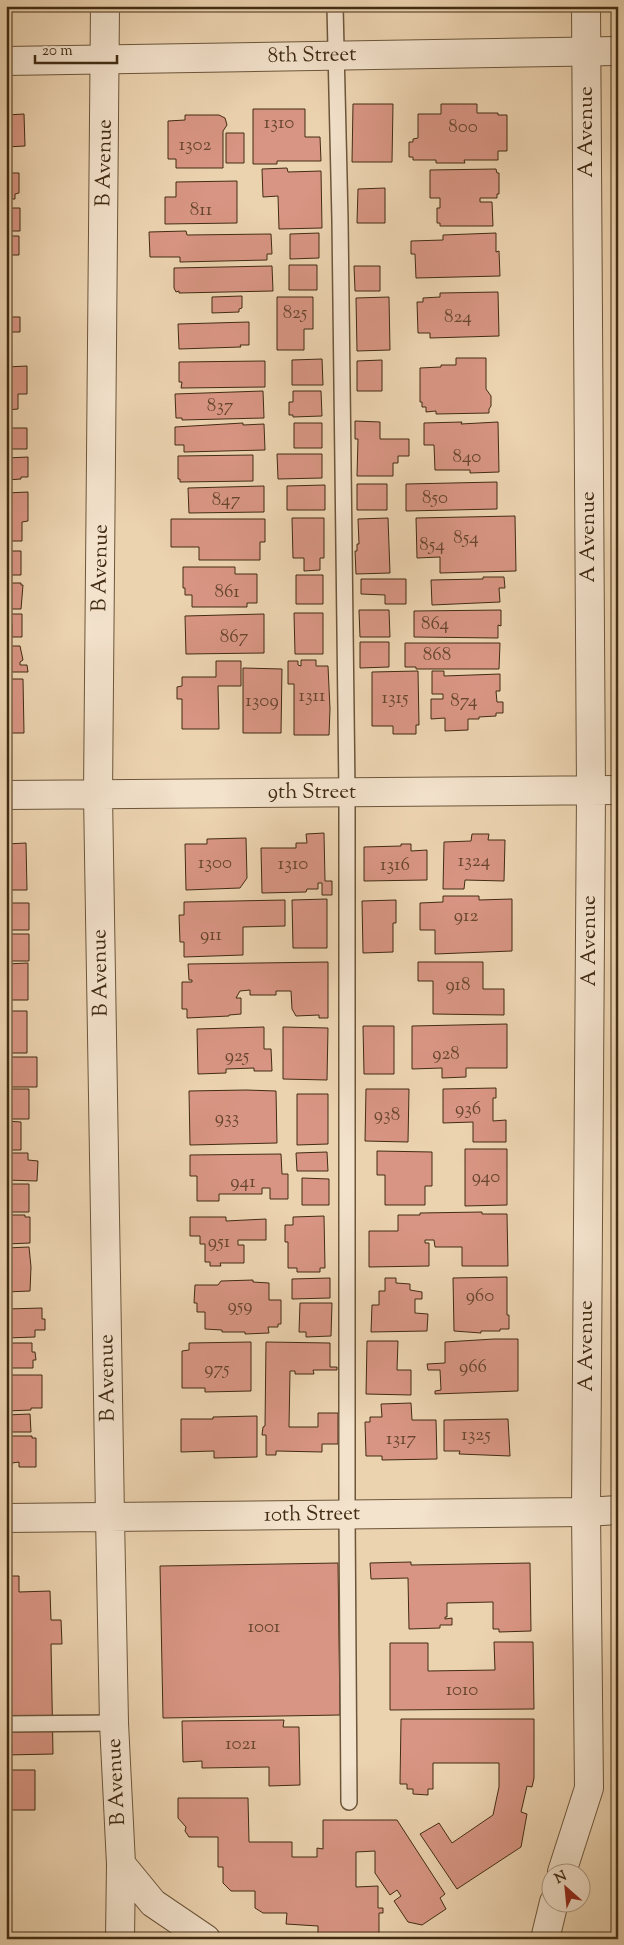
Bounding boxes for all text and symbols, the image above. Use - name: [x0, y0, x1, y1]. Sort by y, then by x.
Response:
- scale bar: [35, 32, 118, 64]
- street label: 8th Street: [267, 40, 357, 72]
- text: 20 m: [42, 41, 73, 62]
- street label: A Avenue: [572, 86, 602, 178]
- house number: 1310: [264, 110, 294, 137]
- house number: 800: [448, 114, 478, 141]
- street label: B Avenue: [89, 119, 121, 207]
- house number: 1302: [179, 132, 211, 159]
- house number: 811: [190, 197, 213, 224]
- house number: 825: [283, 300, 308, 327]
- house number: 824: [444, 304, 472, 331]
- house number: 837: [207, 393, 234, 420]
- house number: 840: [453, 444, 481, 471]
- house number: 850: [422, 485, 448, 512]
- house number: 847: [212, 487, 241, 514]
- street label: A Avenue: [574, 491, 604, 583]
- street label: B Avenue: [85, 524, 117, 612]
- house number: 854: [453, 525, 479, 552]
- house number: 854: [419, 532, 445, 559]
- house number: 861: [214, 579, 240, 606]
- house number: 864: [421, 611, 449, 638]
- house number: 867: [220, 624, 249, 651]
- house number: 868: [423, 642, 451, 669]
- house number: 1311: [298, 683, 326, 710]
- house number: 1315: [381, 685, 409, 712]
- house number: 1309: [245, 688, 279, 715]
- house number: 874: [450, 688, 478, 715]
- street label: 9th Street: [268, 778, 356, 808]
- house number: 1324: [458, 848, 491, 875]
- house number: 1300: [198, 850, 232, 877]
- house number: 1310: [278, 851, 308, 878]
- house number: 1316: [380, 852, 410, 879]
- street label: A Avenue: [575, 895, 605, 987]
- house number: 912: [454, 903, 478, 930]
- house number: 911: [200, 922, 223, 949]
- street label: B Avenue: [85, 929, 117, 1017]
- house number: 918: [445, 972, 471, 999]
- house number: 928: [432, 1041, 460, 1068]
- house number: 925: [225, 1043, 250, 1070]
- house number: 936: [455, 1096, 481, 1123]
- house number: 938: [374, 1102, 400, 1129]
- house number: 933: [215, 1105, 239, 1132]
- house number: 940: [472, 1164, 500, 1191]
- house number: 941: [230, 1169, 256, 1196]
- house number: 951: [208, 1229, 231, 1256]
- house number: 960: [466, 1283, 494, 1310]
- house number: 959: [227, 1293, 253, 1320]
- street label: A Avenue: [572, 1300, 602, 1392]
- street label: B Avenue: [92, 1334, 124, 1422]
- house number: 966: [459, 1354, 487, 1381]
- house number: 975: [204, 1356, 230, 1383]
- house number: 1325: [461, 1422, 491, 1449]
- house number: 1317: [386, 1426, 417, 1453]
- street label: 10th Street: [264, 1499, 360, 1531]
- house number: 1001: [248, 1614, 281, 1641]
- house number: 1010: [446, 1677, 478, 1704]
- house number: 1021: [225, 1731, 257, 1758]
- street label: B Avenue: [100, 1737, 134, 1827]
- north arrow: [542, 1862, 592, 1912]
- text: N: [551, 1867, 571, 1890]

